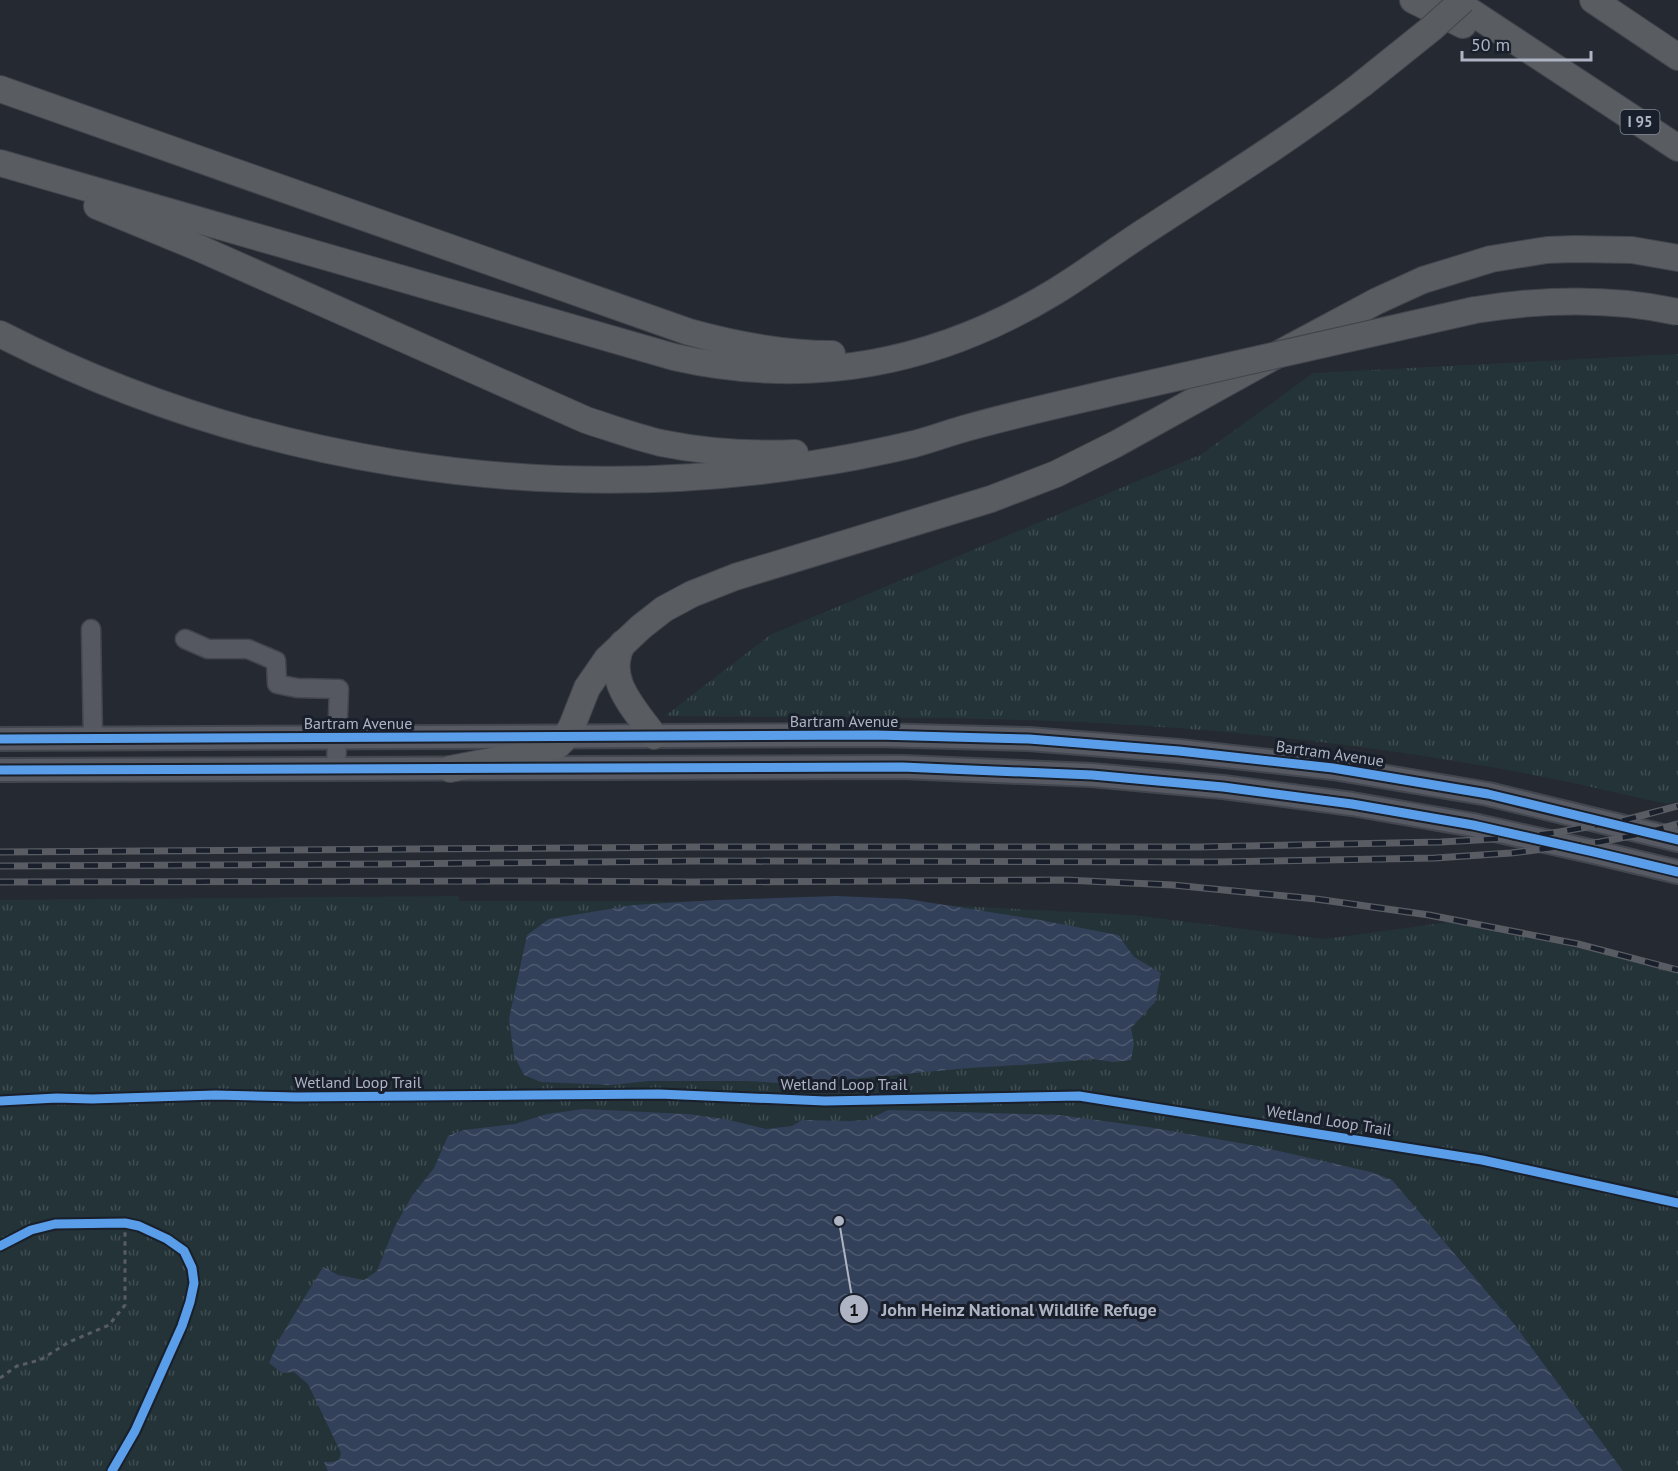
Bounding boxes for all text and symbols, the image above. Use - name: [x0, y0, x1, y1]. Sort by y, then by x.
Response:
- scale bar: [1462, 24, 1591, 62]
- text: 50 m: [1471, 33, 1510, 56]
- road number: I 95: [1620, 110, 1660, 134]
- street label: Bartram Avenue: [790, 711, 898, 731]
- street label: Bartram Avenue: [304, 713, 412, 733]
- street label: Bartram Avenue: [1275, 736, 1385, 770]
- street label: Wetland Loop Trail: [295, 1072, 422, 1092]
- street label: Wetland Loop Trail: [781, 1074, 908, 1094]
- street label: Wetland Loop Trail: [1265, 1100, 1394, 1140]
- callout: John Heinz National Wildlife Refuge: [839, 1291, 1170, 1327]
- text: 1: [849, 1298, 859, 1321]
- text: John Heinz National Wildlife Refuge: [880, 1298, 1157, 1321]

